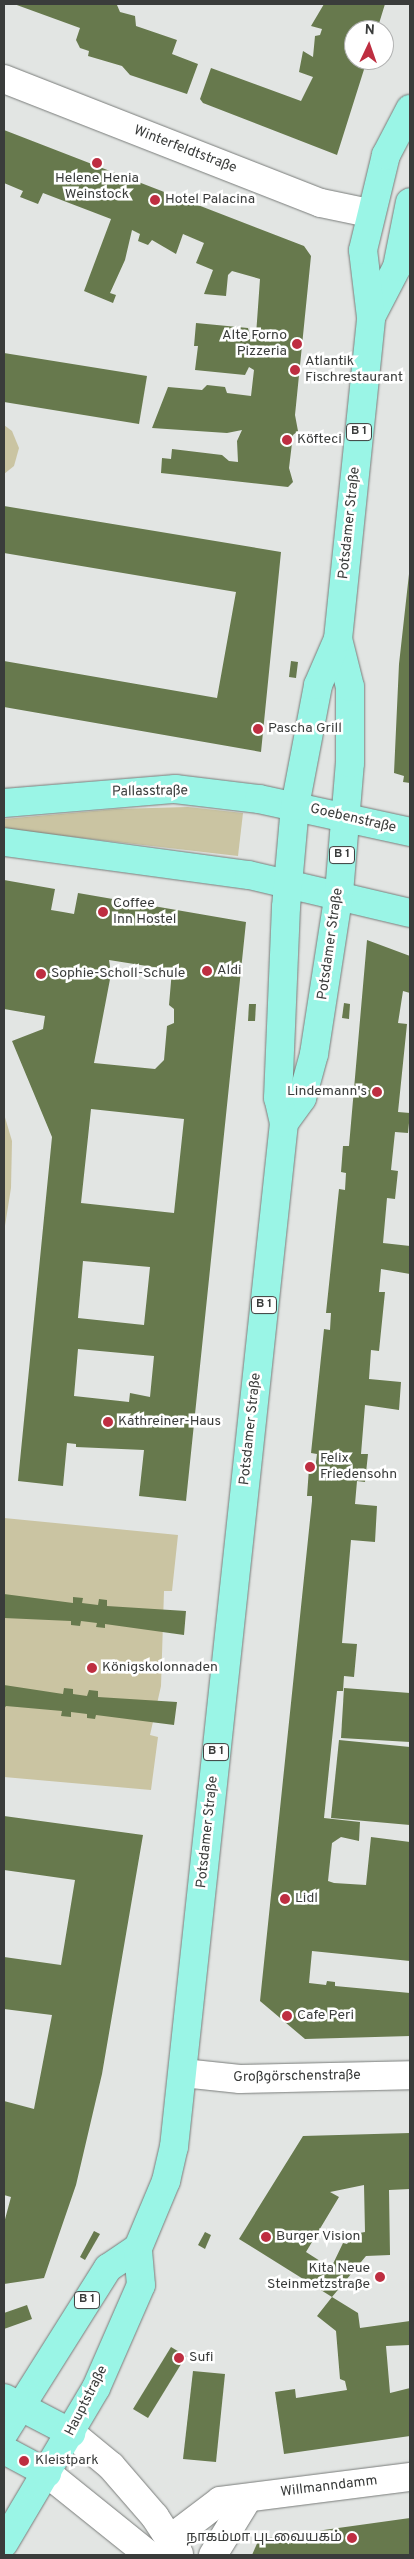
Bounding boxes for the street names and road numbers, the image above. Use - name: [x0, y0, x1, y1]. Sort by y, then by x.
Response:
- street label: Winterfeldtstraße: [131, 123, 239, 177]
- road number: B 1: [345, 422, 373, 442]
- street label: Potsdamer Straße: [336, 466, 364, 580]
- street label: Pallasstraße: [112, 783, 188, 801]
- street label: Goebenstraße: [308, 801, 398, 837]
- road number: B 1: [328, 846, 356, 864]
- street label: Potsdamer Straße: [315, 887, 347, 1001]
- road number: B 1: [250, 1296, 278, 1314]
- street label: Potsdamer Straße: [237, 1372, 265, 1486]
- road number: B 1: [202, 1742, 230, 1761]
- street label: Potsdamer Straße: [194, 1775, 222, 1889]
- street label: Großgörschenstraße: [233, 2067, 361, 2087]
- road number: B 1: [73, 2290, 101, 2310]
- street label: Hauptstraße: [62, 2363, 112, 2439]
- street label: Willmanndamm: [280, 2473, 378, 2501]

